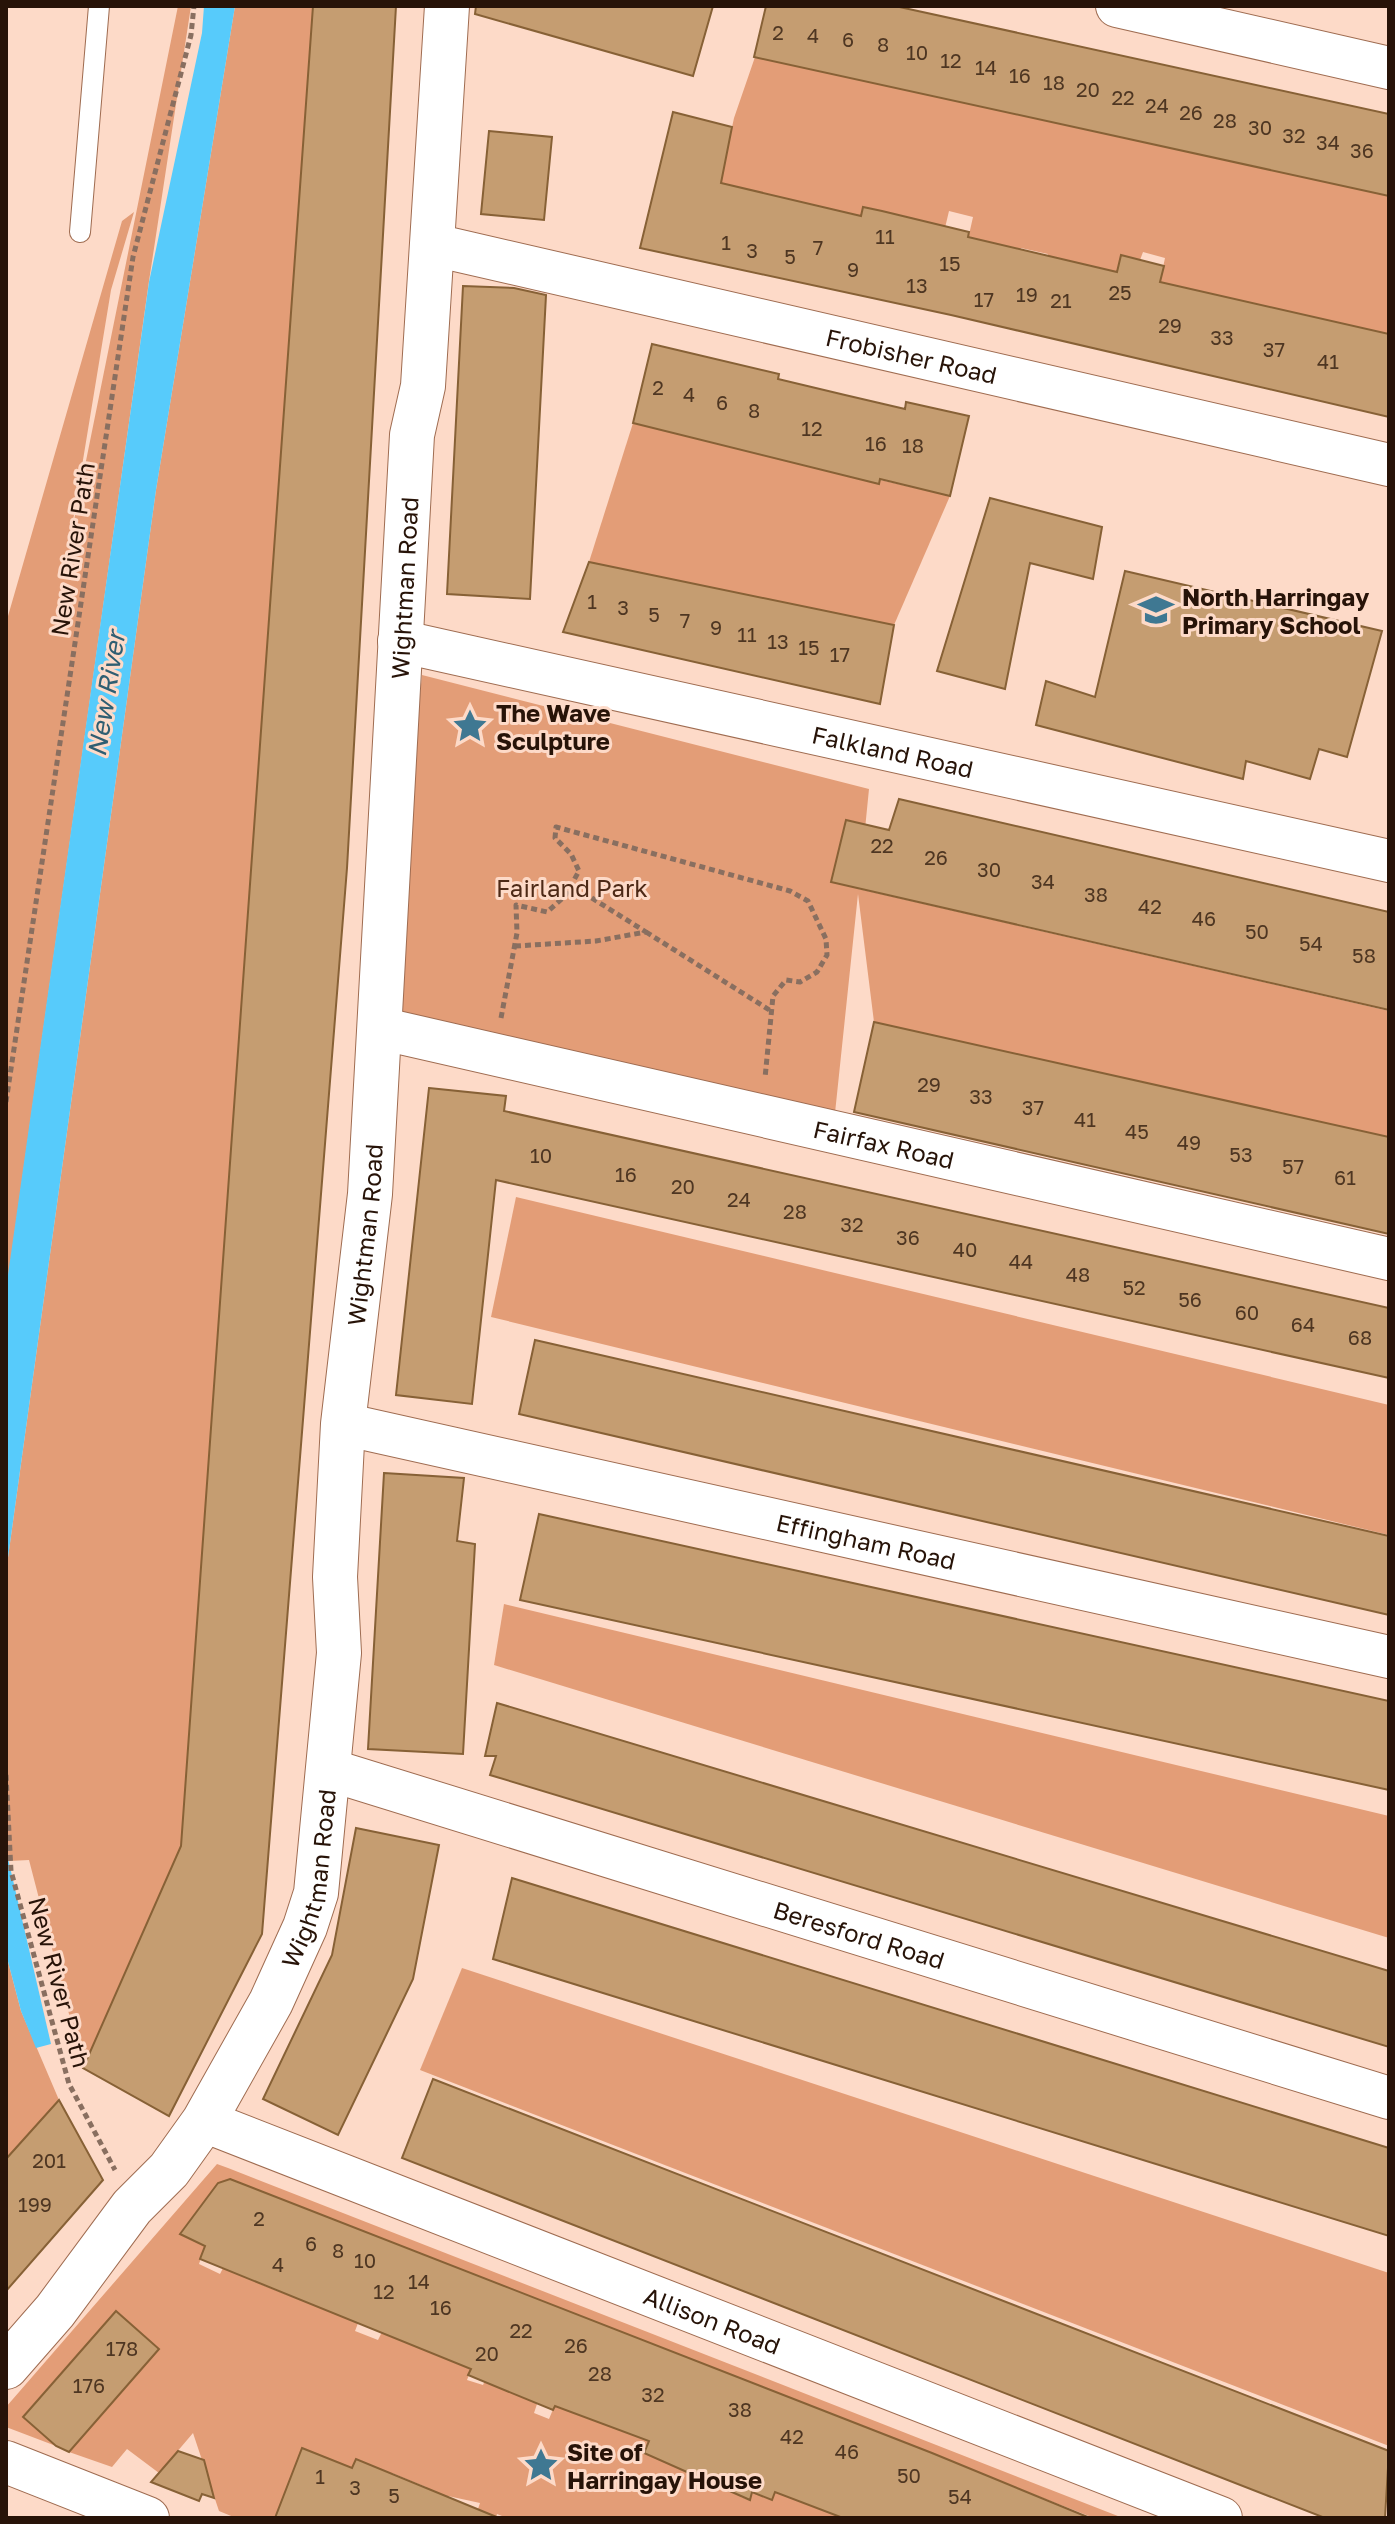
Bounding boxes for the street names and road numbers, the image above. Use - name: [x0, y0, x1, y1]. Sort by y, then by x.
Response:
- street label: Frobisher Road: [823, 321, 1000, 389]
- street label: New River Path: [44, 460, 100, 638]
- street label: Wightman Road: [384, 496, 423, 680]
- street label: Falkland Road: [810, 719, 976, 783]
- street label: Fairfax Road: [811, 1113, 957, 1174]
- street label: Wightman Road: [340, 1143, 387, 1327]
- street label: Effingham Road: [774, 1507, 959, 1575]
- street label: Wightman Road: [274, 1788, 340, 1972]
- street label: New River Path: [23, 1893, 97, 2071]
- street label: Beresford Road: [770, 1894, 948, 1974]
- street label: Allison Road: [640, 2280, 785, 2359]

